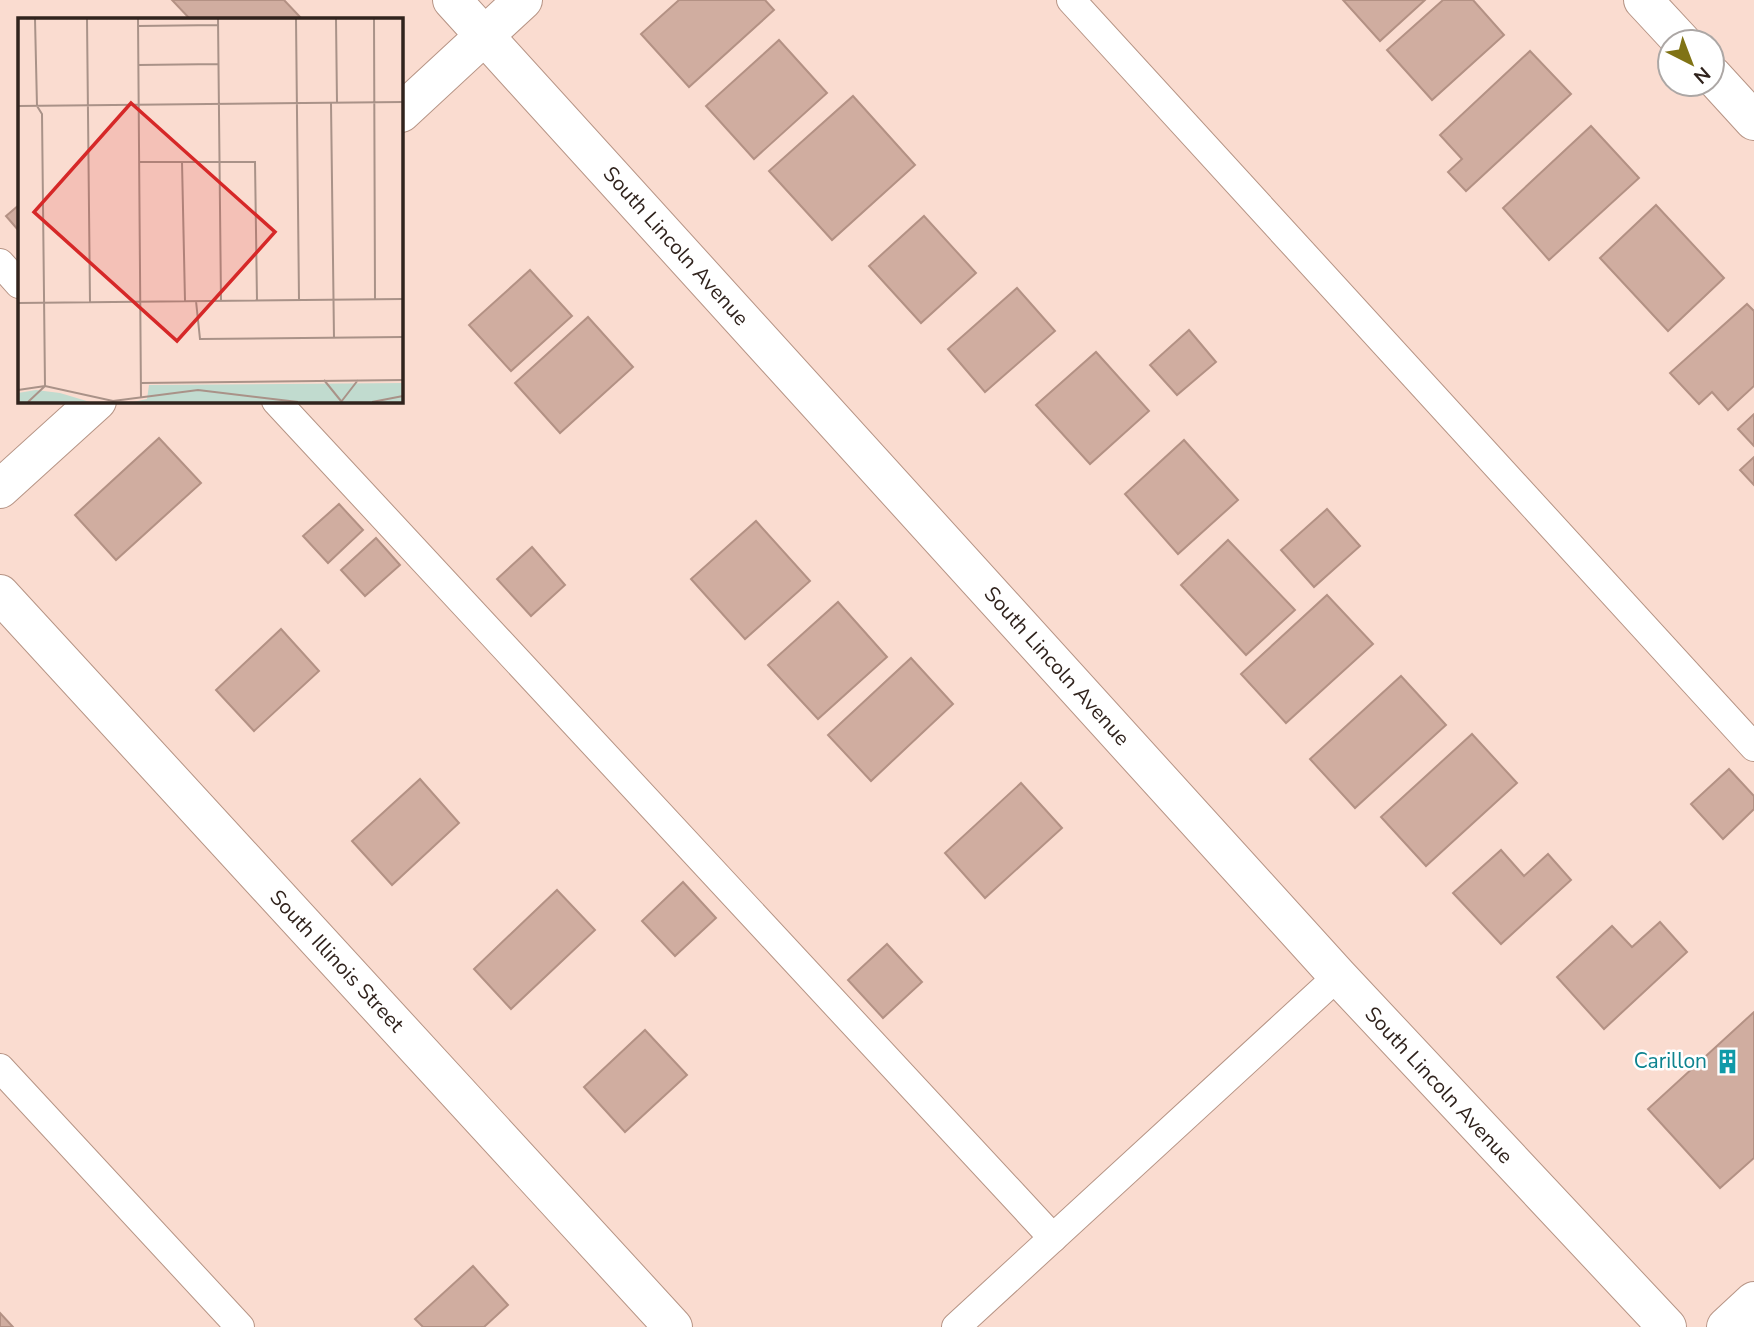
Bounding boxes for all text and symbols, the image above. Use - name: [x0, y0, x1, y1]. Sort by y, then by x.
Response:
- inset map: [18, 18, 402, 402]
- north arrow: [1656, 28, 1726, 98]
- text: N: [1688, 60, 1716, 89]
- street label: South Lincoln Avenue: [597, 160, 755, 332]
- street label: South Lincoln Avenue: [978, 580, 1136, 752]
- street label: South Illinois Street: [264, 884, 411, 1039]
- street label: South Lincoln Avenue: [1359, 1000, 1519, 1170]
- place label: Carillon: [1634, 1047, 1707, 1075]
- building icon: Carillon: [1713, 1047, 1741, 1075]

